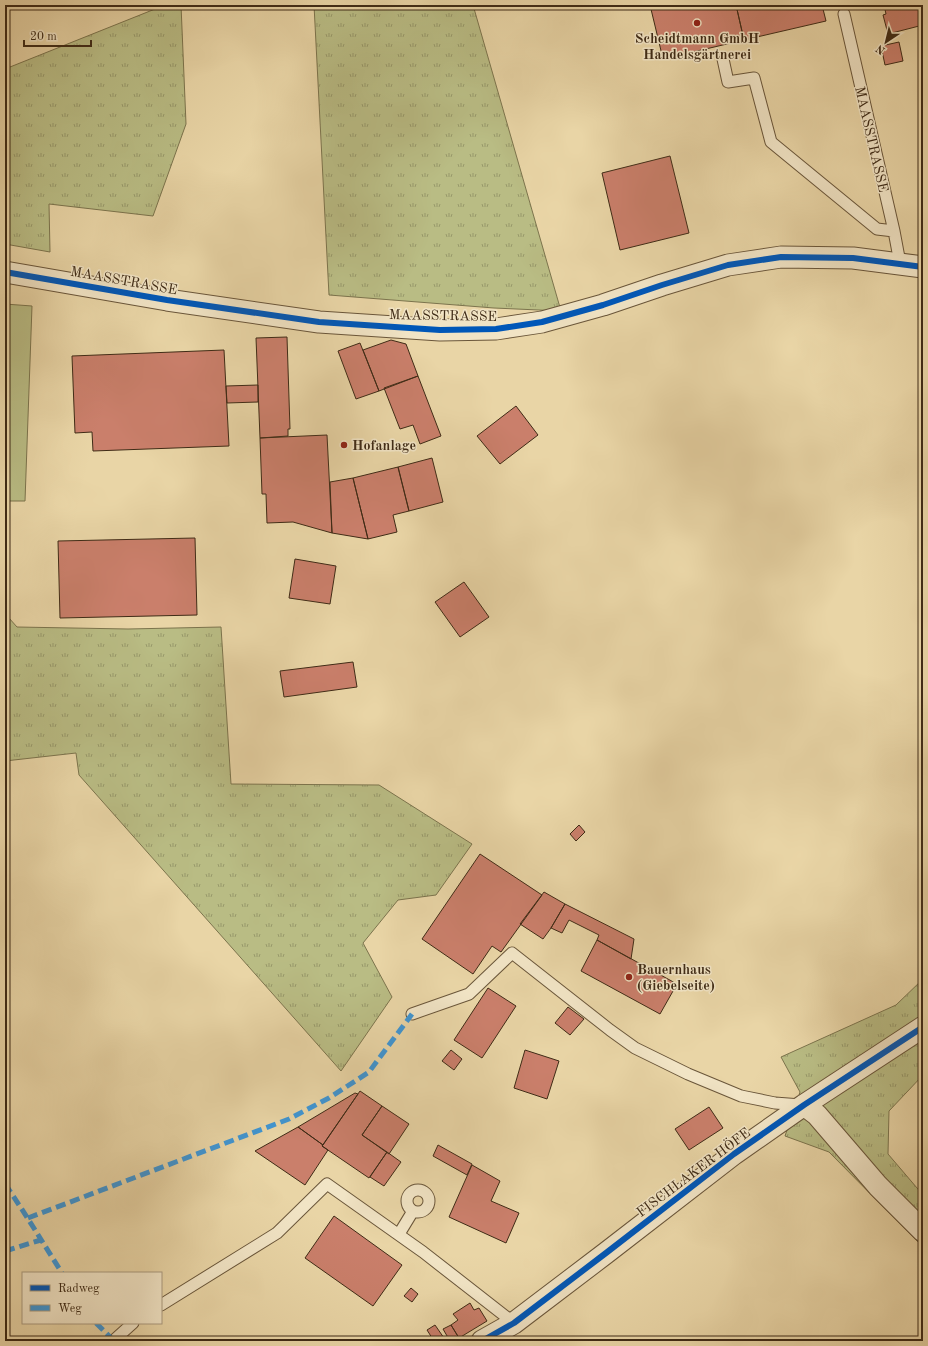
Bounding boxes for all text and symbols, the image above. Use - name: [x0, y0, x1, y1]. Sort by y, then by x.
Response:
- marker: Scheidtmann GmbH Handelsgärtnerei: [692, 18, 702, 28]
- scale bar: [24, 22, 91, 48]
- north arrow: [866, 22, 906, 62]
- text: 20 m: [30, 31, 57, 43]
- place label: Scheidtmann GmbH Handelsgärtnerei: [635, 32, 759, 62]
- text: N: [874, 42, 888, 56]
- street label: MAASSTRASSE: [852, 85, 890, 194]
- street label: MAASSTRASSE: [69, 265, 178, 297]
- street label: MAASSTRASSE: [389, 308, 497, 324]
- place label: Hofanlage: [352, 439, 416, 453]
- marker: Hofanlage: [339, 440, 349, 450]
- place label: Bauernhaus (Giebelseite): [637, 963, 715, 993]
- marker: Bauernhaus (Giebelseite): [624, 972, 634, 982]
- street label: FISCHLAKER HÖFE: [632, 1123, 753, 1220]
- legend: [22, 1272, 162, 1324]
- text: Radweg: [58, 1283, 100, 1295]
- text: Weg: [58, 1303, 82, 1315]

